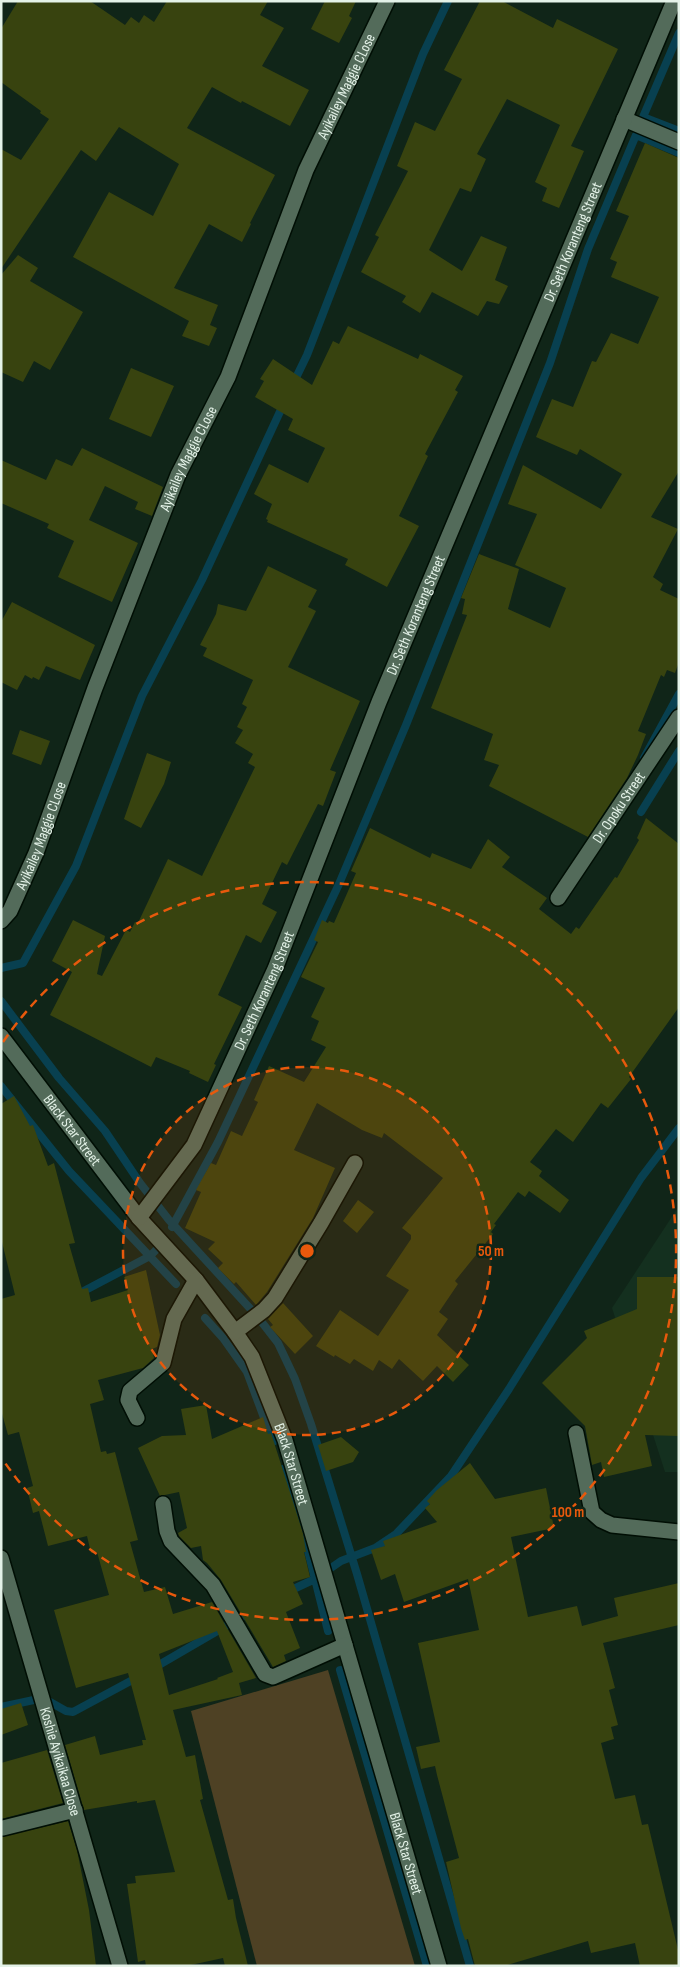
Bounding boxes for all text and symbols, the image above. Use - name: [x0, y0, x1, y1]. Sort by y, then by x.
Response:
- street label: Ayikailey Maggie CLose: [313, 31, 380, 143]
- street label: Dr. Seth Koranteng Street: [540, 179, 607, 305]
- street label: Ayikailey Maggie CLose: [155, 403, 222, 515]
- street label: Dr. Seth Koranteng Street: [382, 552, 450, 678]
- street label: Dr. Opoku Street: [588, 768, 650, 847]
- street label: Ayikailey Maggie CLose: [11, 779, 71, 894]
- street label: Dr. Seth Koranteng Street: [230, 928, 299, 1053]
- street label: Black Star Street: [39, 1091, 105, 1170]
- centre of rings: [298, 1242, 316, 1260]
- text: 50 m: [478, 1242, 504, 1261]
- street label: Black Star Street: [269, 1420, 313, 1508]
- text: 100 m: [552, 1503, 584, 1522]
- street label: Koshie Ayikaikaa Close: [35, 1705, 85, 1818]
- street label: Black Star Street: [385, 1810, 427, 1897]

